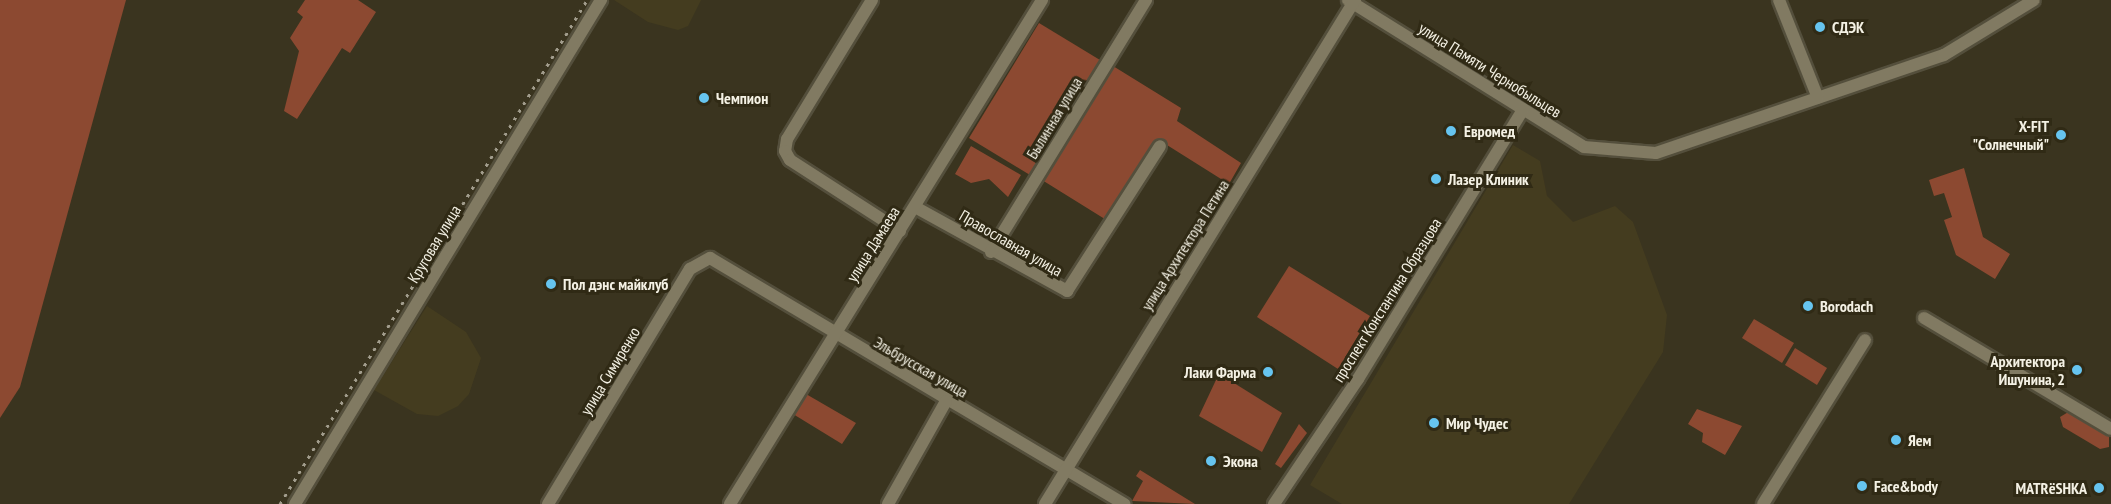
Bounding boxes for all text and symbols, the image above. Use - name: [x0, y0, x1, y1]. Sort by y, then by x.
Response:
- place label: СДЭК: [1832, 17, 1864, 37]
- street label: улица Памяти Чернобыльцев: [1415, 18, 1565, 122]
- marker: СДЭК: [1813, 20, 1827, 34]
- street label: Былинная улица: [1022, 74, 1086, 162]
- place label: Чемпион: [716, 88, 768, 108]
- marker: Чемпион: [697, 91, 711, 105]
- place label: X-FIT "Солнечный": [1973, 116, 2049, 154]
- place label: Евромед: [1464, 121, 1515, 141]
- marker: Евромед: [1442, 122, 1460, 140]
- marker: X-FIT "Солнечный": [2054, 128, 2068, 142]
- place label: Лазер Клиник: [1448, 169, 1529, 189]
- marker: Лазер Клиник: [1429, 172, 1443, 186]
- street label: улица Архитектора Петина: [1137, 176, 1233, 314]
- street label: Круговая улица: [403, 202, 465, 286]
- street label: улица Дамаева: [842, 203, 904, 285]
- street label: Православная улица: [956, 206, 1066, 280]
- street label: проспект Константина Образцова: [1329, 214, 1445, 386]
- place label: Пол дэнс майклуб: [563, 274, 669, 294]
- marker: Пол дэнс майклуб: [544, 277, 558, 291]
- place label: Borodach: [1820, 296, 1873, 316]
- marker: Borodach: [1801, 299, 1815, 313]
- street label: улица Симиренко: [576, 323, 644, 419]
- street label: Эльбрусская улица: [871, 332, 971, 402]
- place label: Архитектора Ишунина, 2: [1991, 351, 2065, 389]
- place label: Лаки Фарма: [1184, 362, 1256, 382]
- marker: Архитектора Ишунина, 2: [2070, 363, 2084, 377]
- marker: Лаки Фарма: [1261, 365, 1275, 379]
- place label: Мир Чудес: [1446, 413, 1508, 433]
- marker: Мир Чудес: [1427, 416, 1441, 430]
- place label: Яем: [1908, 430, 1932, 450]
- marker: Яем: [1889, 433, 1903, 447]
- place label: Экона: [1223, 451, 1258, 471]
- marker: Экона: [1204, 454, 1218, 468]
- place label: Face&body: [1874, 476, 1938, 496]
- place label: MATRёSHKA: [2015, 478, 2087, 498]
- marker: Face&body: [1855, 479, 1869, 493]
- marker: MATRёSHKA: [2092, 481, 2106, 495]

